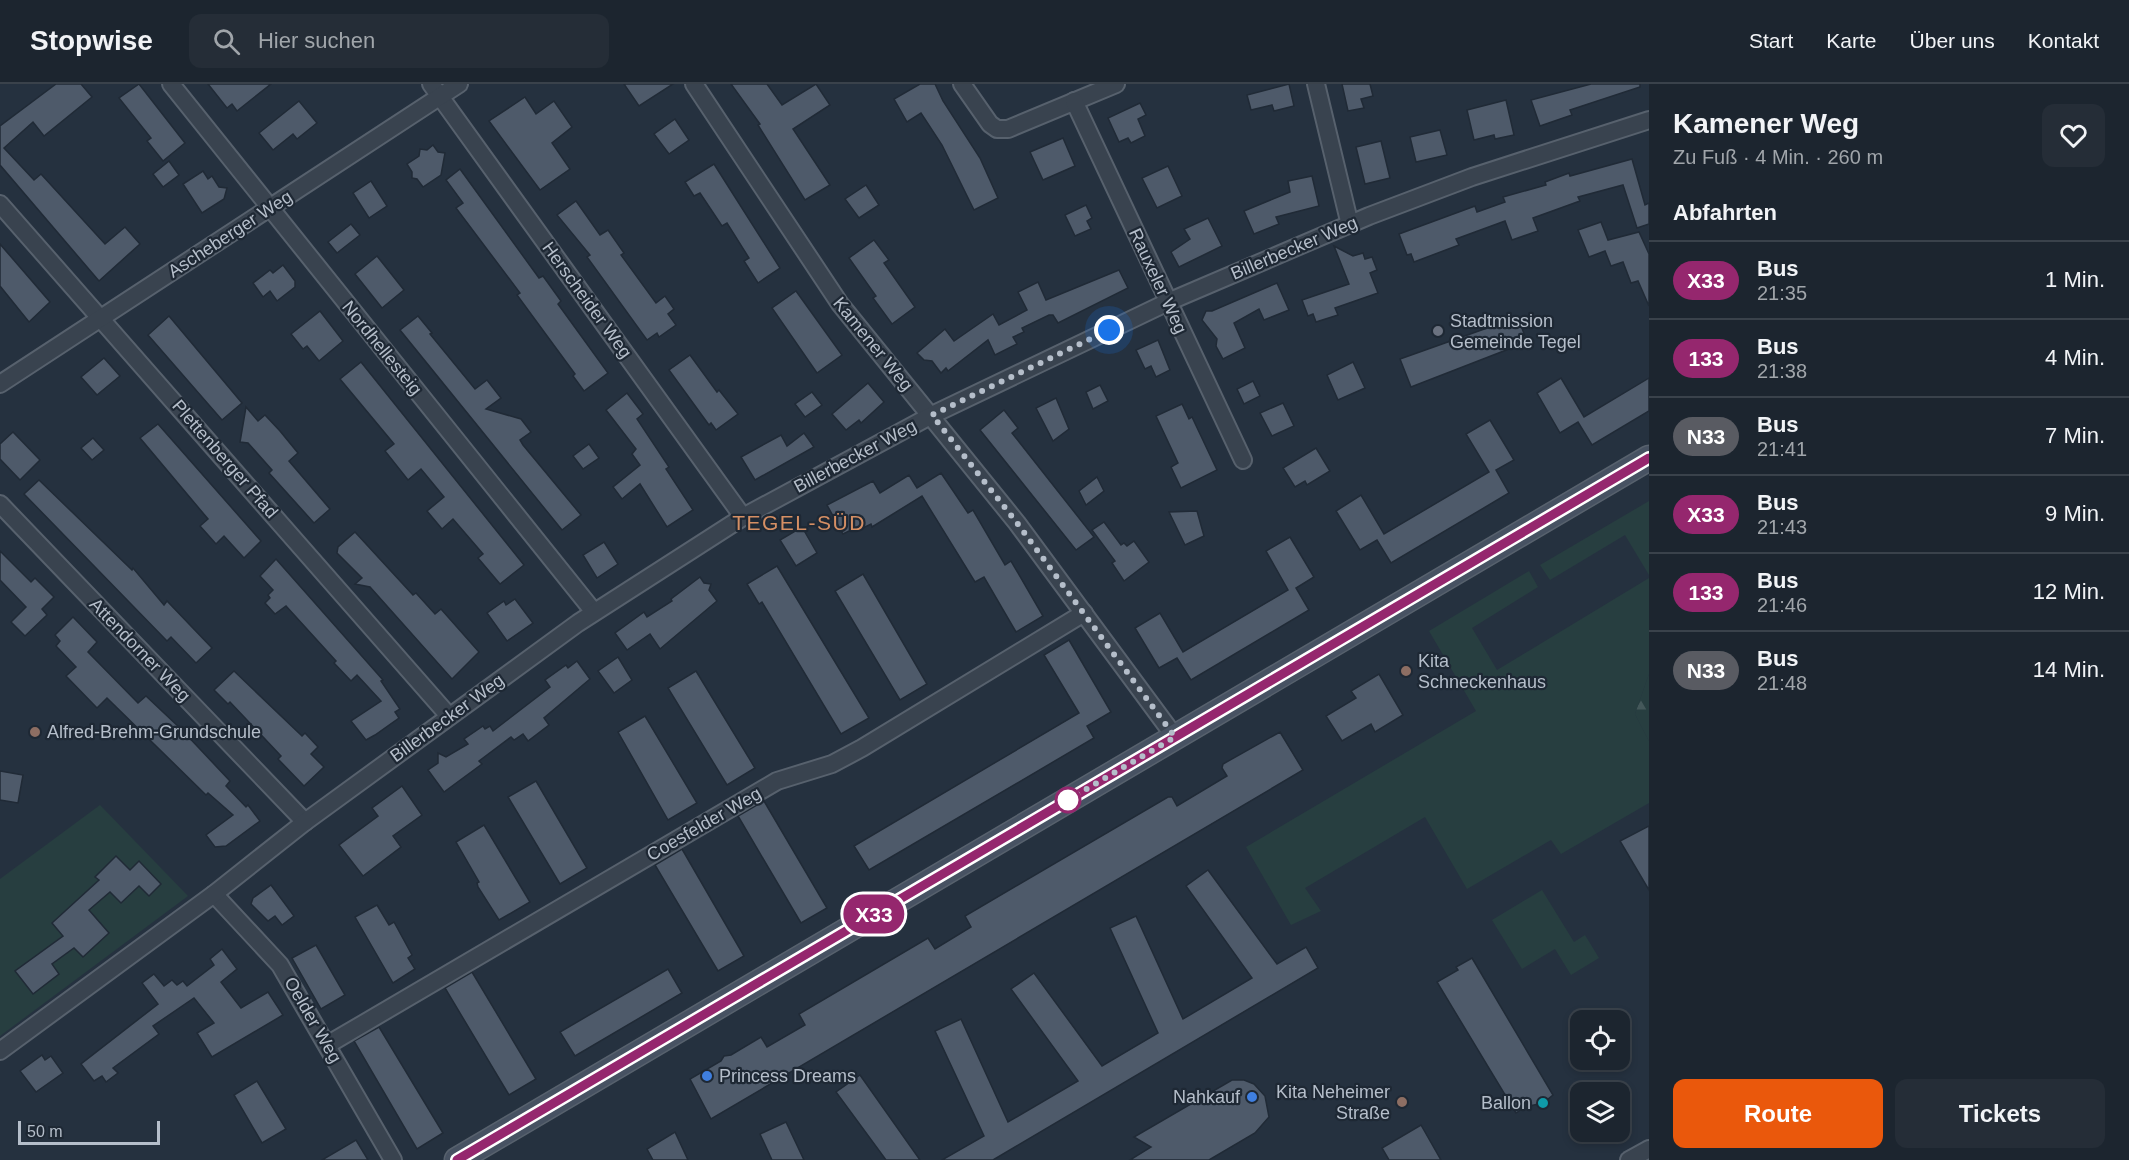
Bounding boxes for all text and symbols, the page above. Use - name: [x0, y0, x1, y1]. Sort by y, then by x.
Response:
- search box: [189, 14, 609, 68]
- text: Stopwise: [30, 25, 153, 56]
- icon: search: [210, 25, 243, 58]
- text: Hier suchen: [258, 28, 375, 53]
- text: Start: [1749, 29, 1793, 52]
- text: Karte: [1826, 29, 1877, 52]
- text: Über uns: [1910, 29, 1995, 52]
- text: Kontakt: [2028, 29, 2099, 52]
- button: heart: [2042, 104, 2105, 167]
- text: Kamener Weg: [1673, 108, 1859, 139]
- text: Zu Fuß · 4 Min. · 260 m: [1673, 146, 1883, 168]
- street label: Ascheberger Weg: [164, 186, 296, 282]
- text: Abfahrten: [1673, 200, 1777, 225]
- street label: Billerbecker Weg: [1228, 212, 1360, 284]
- street label: Rauxeler Weg: [1125, 225, 1191, 337]
- street label: Herscheider Weg: [538, 238, 636, 362]
- text: Bus: [1757, 256, 1799, 281]
- text: 1 Min.: [2045, 267, 2105, 292]
- text: X33: [1687, 269, 1725, 292]
- text: 21:35: [1757, 282, 1807, 304]
- street label: Kamener Weg: [829, 293, 917, 395]
- street label: Nordhellesteig: [338, 297, 426, 399]
- place label: Stadtmission Gemeinde Tegel: [1450, 311, 1581, 352]
- your location: [1094, 315, 1124, 345]
- marker: Stadtmission Gemeinde Tegel: [1431, 324, 1445, 338]
- text: Bus: [1757, 334, 1799, 359]
- text: 4 Min.: [2045, 345, 2105, 370]
- text: 133: [1688, 347, 1724, 370]
- text: 21:38: [1757, 360, 1807, 382]
- street label: Plettenberger Pfad: [168, 396, 282, 522]
- text: Bus: [1757, 412, 1799, 437]
- street label: Billerbecker Weg: [790, 415, 920, 497]
- text: 7 Min.: [2045, 423, 2105, 448]
- text: N33: [1687, 425, 1725, 448]
- text: 21:41: [1757, 438, 1807, 460]
- text: Bus: [1757, 490, 1799, 515]
- text: 9 Min.: [2045, 501, 2105, 526]
- text: X33: [1687, 503, 1725, 526]
- district label: TEGEL-SÜD: [732, 511, 866, 534]
- text: 21:43: [1757, 516, 1807, 538]
- text: Bus: [1757, 568, 1799, 593]
- text: 12 Min.: [2033, 579, 2105, 604]
- text: 133: [1688, 581, 1724, 604]
- street label: Attendorner Weg: [86, 594, 194, 706]
- text: 21:46: [1757, 594, 1807, 616]
- text: Bus: [1757, 646, 1799, 671]
- place label: Kita Schneckenhaus: [1418, 651, 1546, 692]
- text: 14 Min.: [2033, 657, 2105, 682]
- text: N33: [1687, 659, 1725, 682]
- marker: Kita Schneckenhaus: [1399, 664, 1413, 678]
- street label: Billerbecker Weg: [386, 670, 508, 766]
- text: 21:48: [1757, 672, 1807, 694]
- place label: Alfred-Brehm-Grundschule: [47, 722, 261, 742]
- marker: Alfred-Brehm-Grundschule: [28, 725, 42, 739]
- street label: Coesfelder Weg: [643, 783, 765, 865]
- unlabelled marker: [1055, 787, 1081, 813]
- line badge: X33: [840, 894, 908, 934]
- text: X33: [855, 903, 893, 926]
- street label: Oelder Weg: [280, 974, 346, 1066]
- map controls: [1570, 1010, 1630, 1142]
- button: locate: [1570, 1010, 1630, 1070]
- place label: Princess Dreams: [719, 1066, 856, 1086]
- marker: Princess Dreams: [700, 1069, 714, 1083]
- button: Route: [1673, 1079, 1883, 1148]
- button: Tickets: [1895, 1079, 2105, 1148]
- place label: Kita Neheimer Straße: [1276, 1082, 1390, 1123]
- button: layers: [1570, 1082, 1630, 1142]
- place label: Nahkauf: [1173, 1087, 1241, 1107]
- marker: Nahkauf: [1245, 1090, 1259, 1104]
- place label: Ballon: [1481, 1093, 1531, 1113]
- marker: Kita Neheimer Straße: [1395, 1095, 1409, 1109]
- marker: Ballon: [1536, 1096, 1550, 1110]
- scale bar: [18, 1118, 160, 1146]
- text: 50 m: [27, 1123, 63, 1140]

